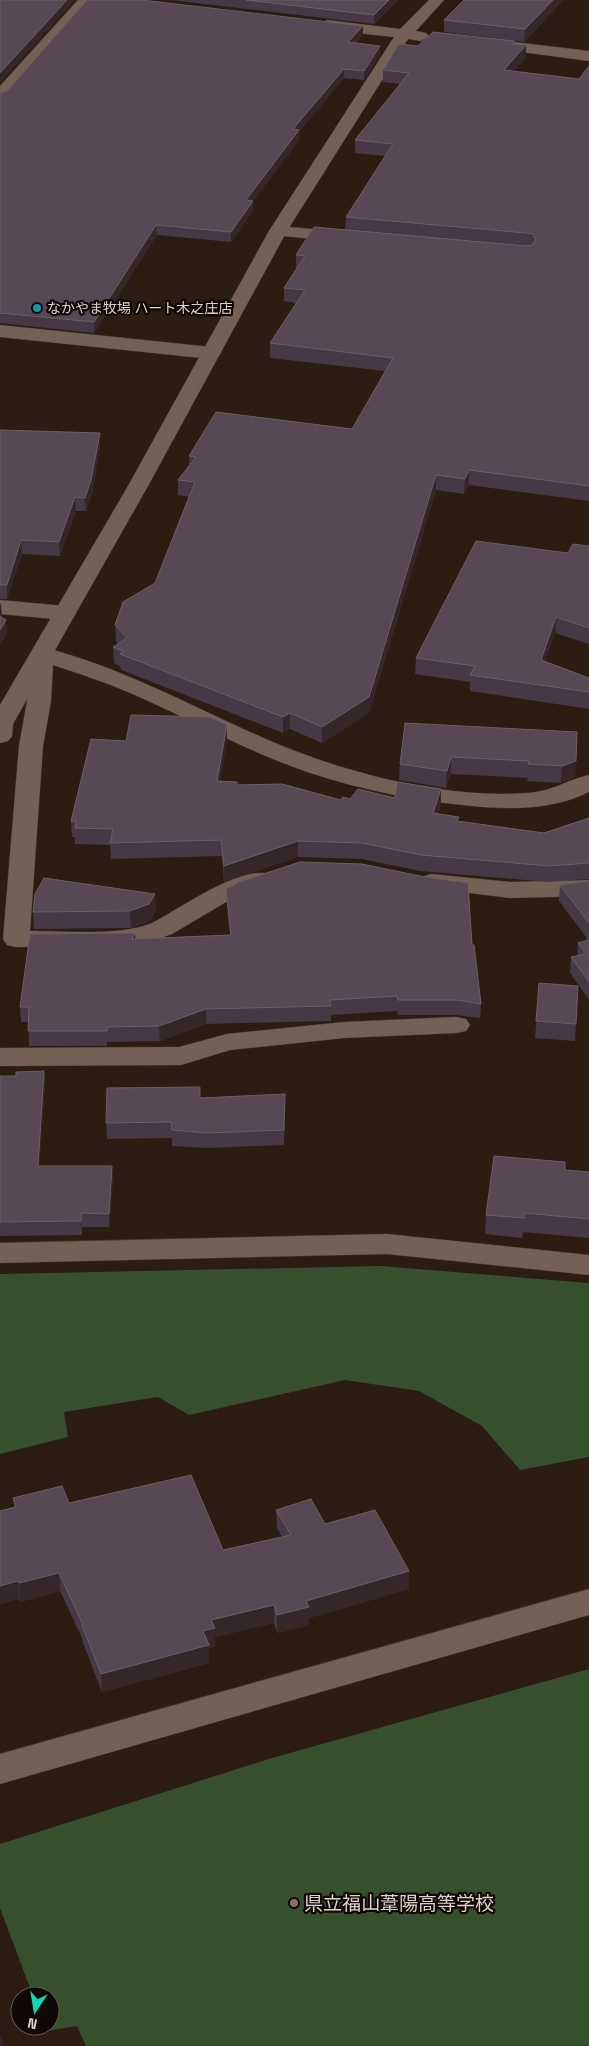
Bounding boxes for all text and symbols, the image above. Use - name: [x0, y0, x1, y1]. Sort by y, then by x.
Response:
- place label: なかやま牧場 ハート木之庄店: [47, 299, 233, 317]
- marker: なかやま牧場 ハート木之庄店: [31, 302, 43, 314]
- place label: 県立福山葦陽高等学校: [304, 1891, 494, 1916]
- marker: 県立福山葦陽高等学校: [288, 1897, 300, 1909]
- north arrow: [10, 1986, 60, 2036]
- text: N: [26, 2014, 39, 2033]

